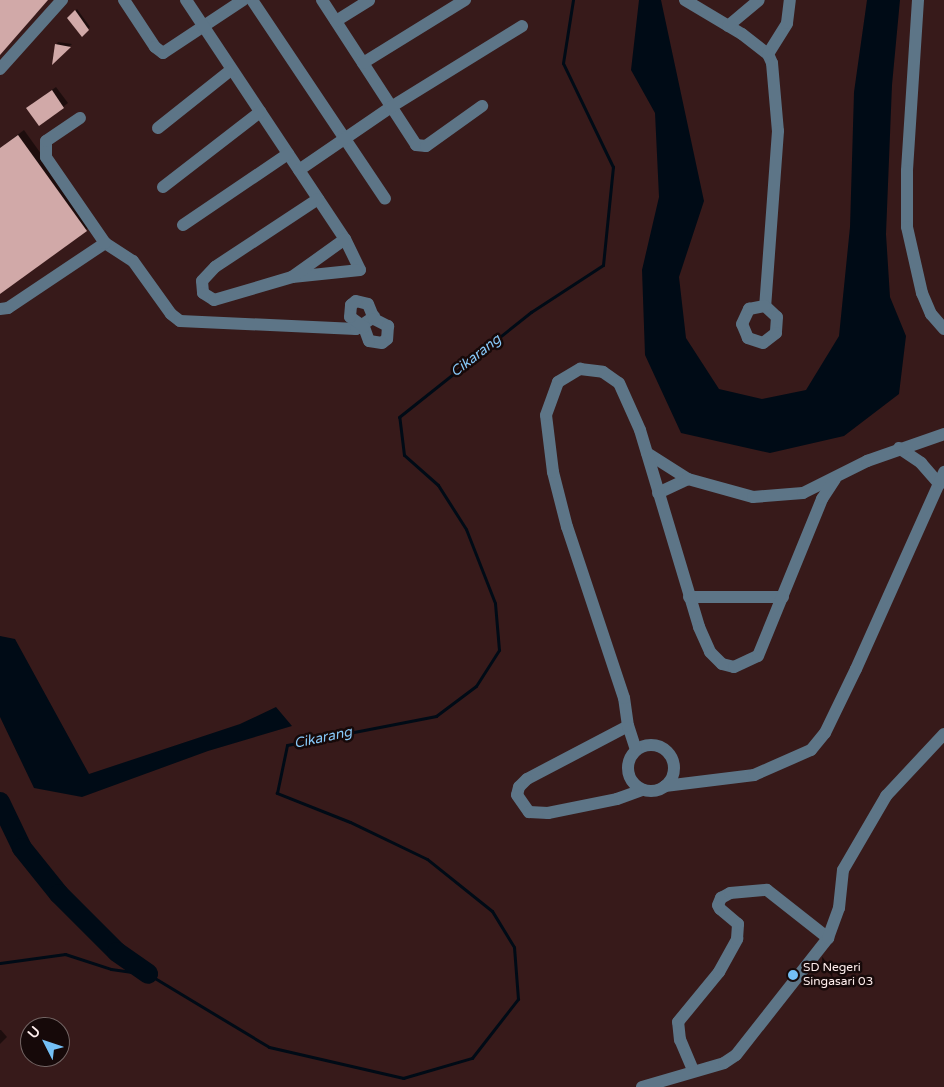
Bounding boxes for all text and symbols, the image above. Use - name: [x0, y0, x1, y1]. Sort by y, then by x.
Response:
- water label: Cikarang: [448, 331, 504, 381]
- water label: Cikarang: [292, 724, 354, 752]
- place label: SD Negeri Singasari 03: [803, 961, 873, 989]
- marker: SD Negeri Singasari 03: [787, 969, 799, 981]
- north arrow: [20, 1017, 70, 1067]
- text: U: [24, 1023, 44, 1042]

